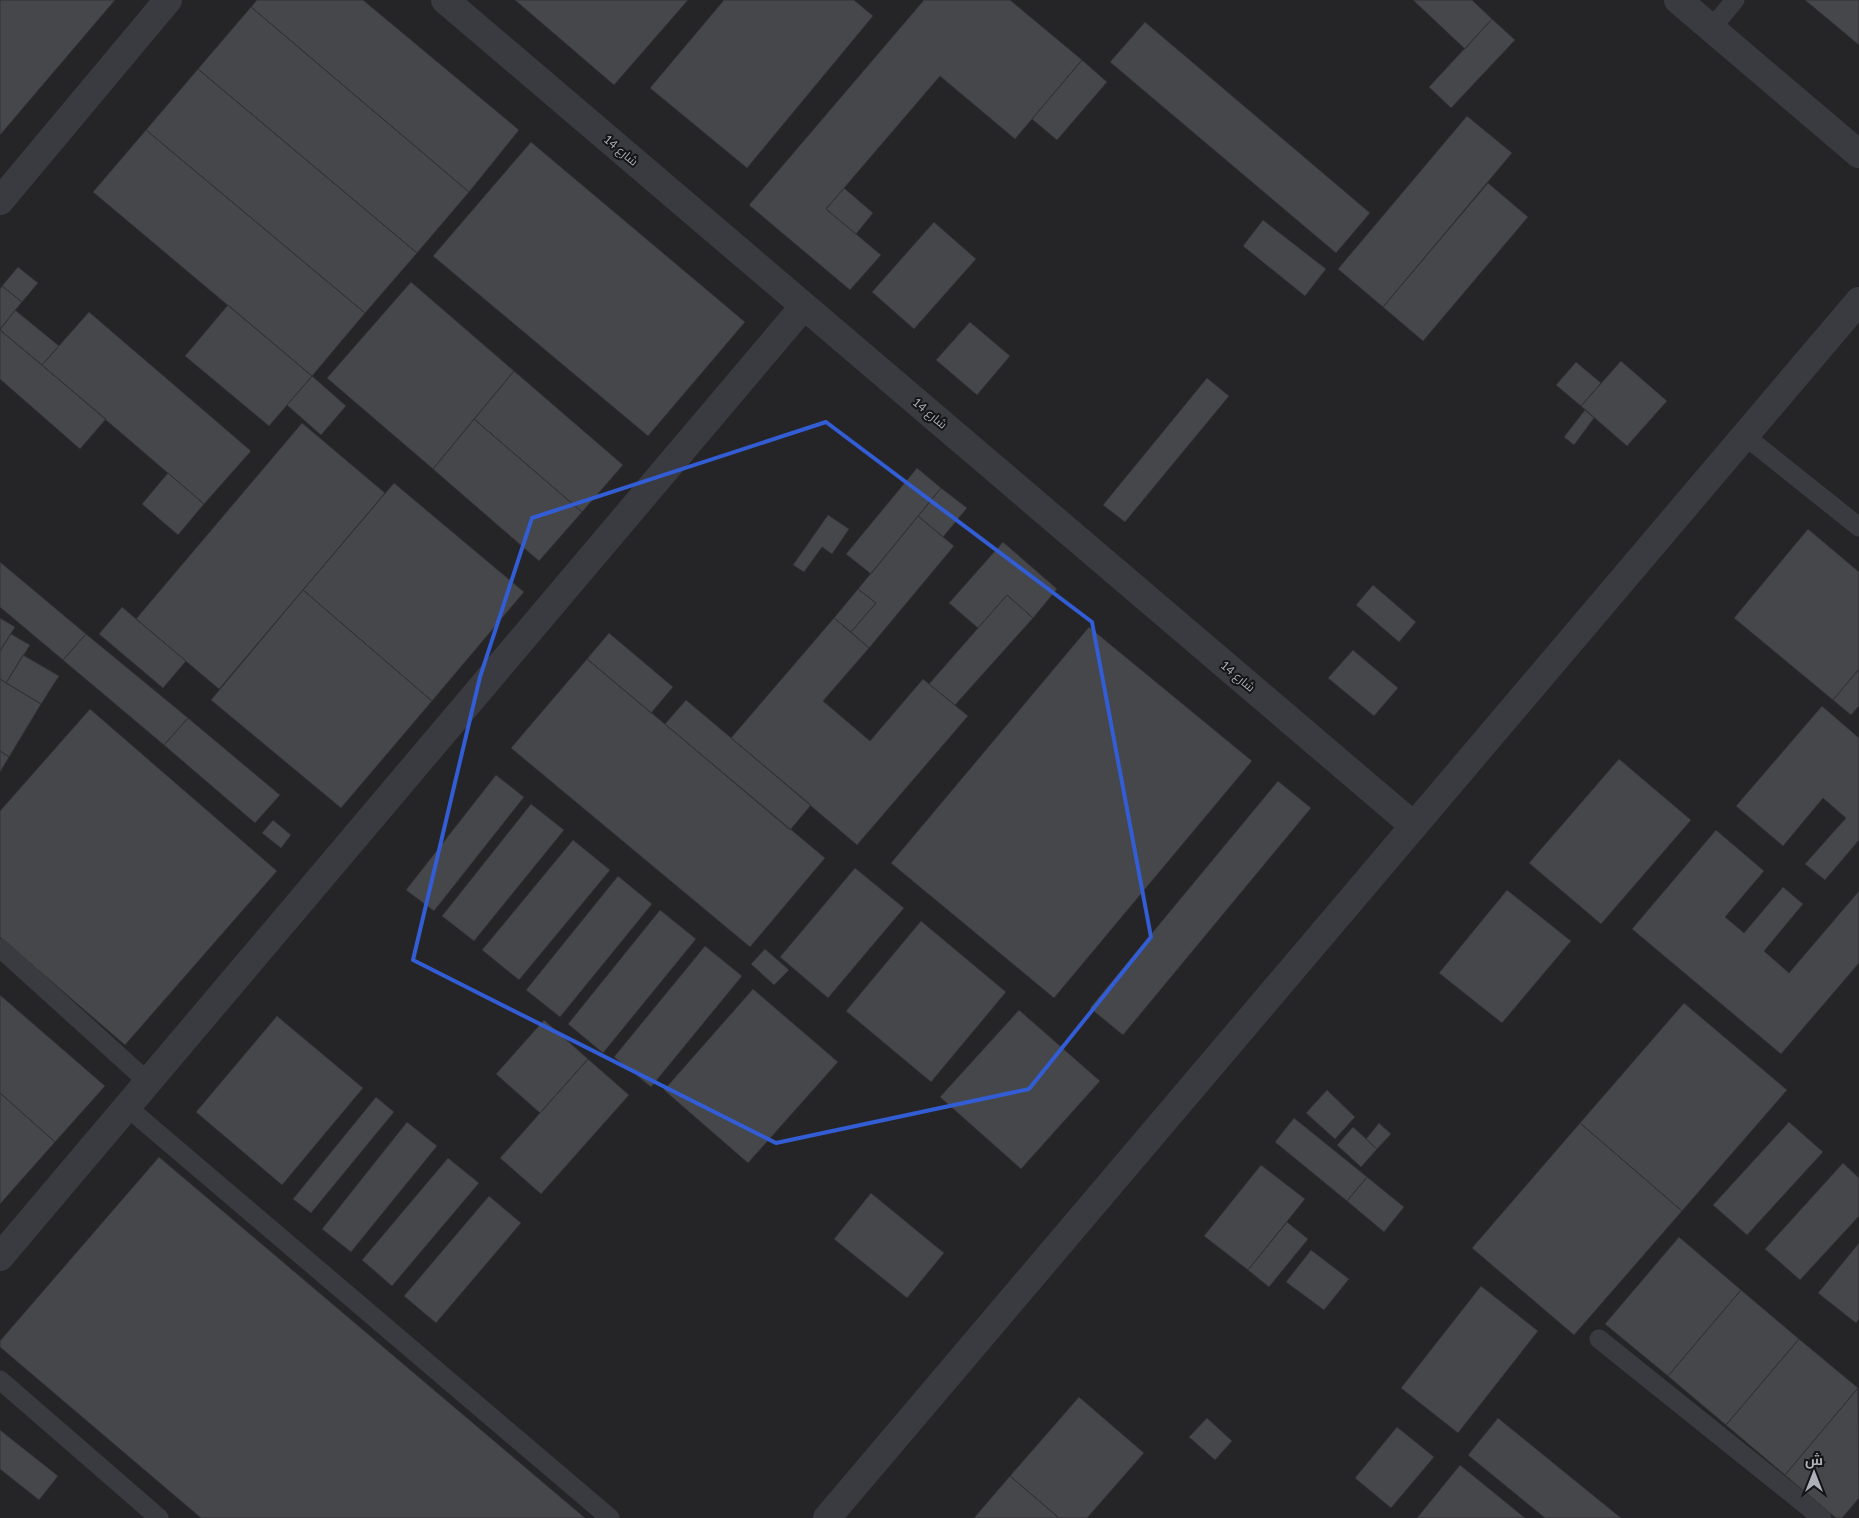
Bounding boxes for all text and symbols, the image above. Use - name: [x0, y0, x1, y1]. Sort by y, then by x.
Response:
- street label: شارع 14: [600, 131, 641, 169]
- street label: شارع 14: [909, 394, 950, 432]
- street label: شارع 14: [1217, 657, 1258, 695]
- north arrow: [1789, 1448, 1839, 1498]
- text: ش: [1805, 1451, 1823, 1469]

